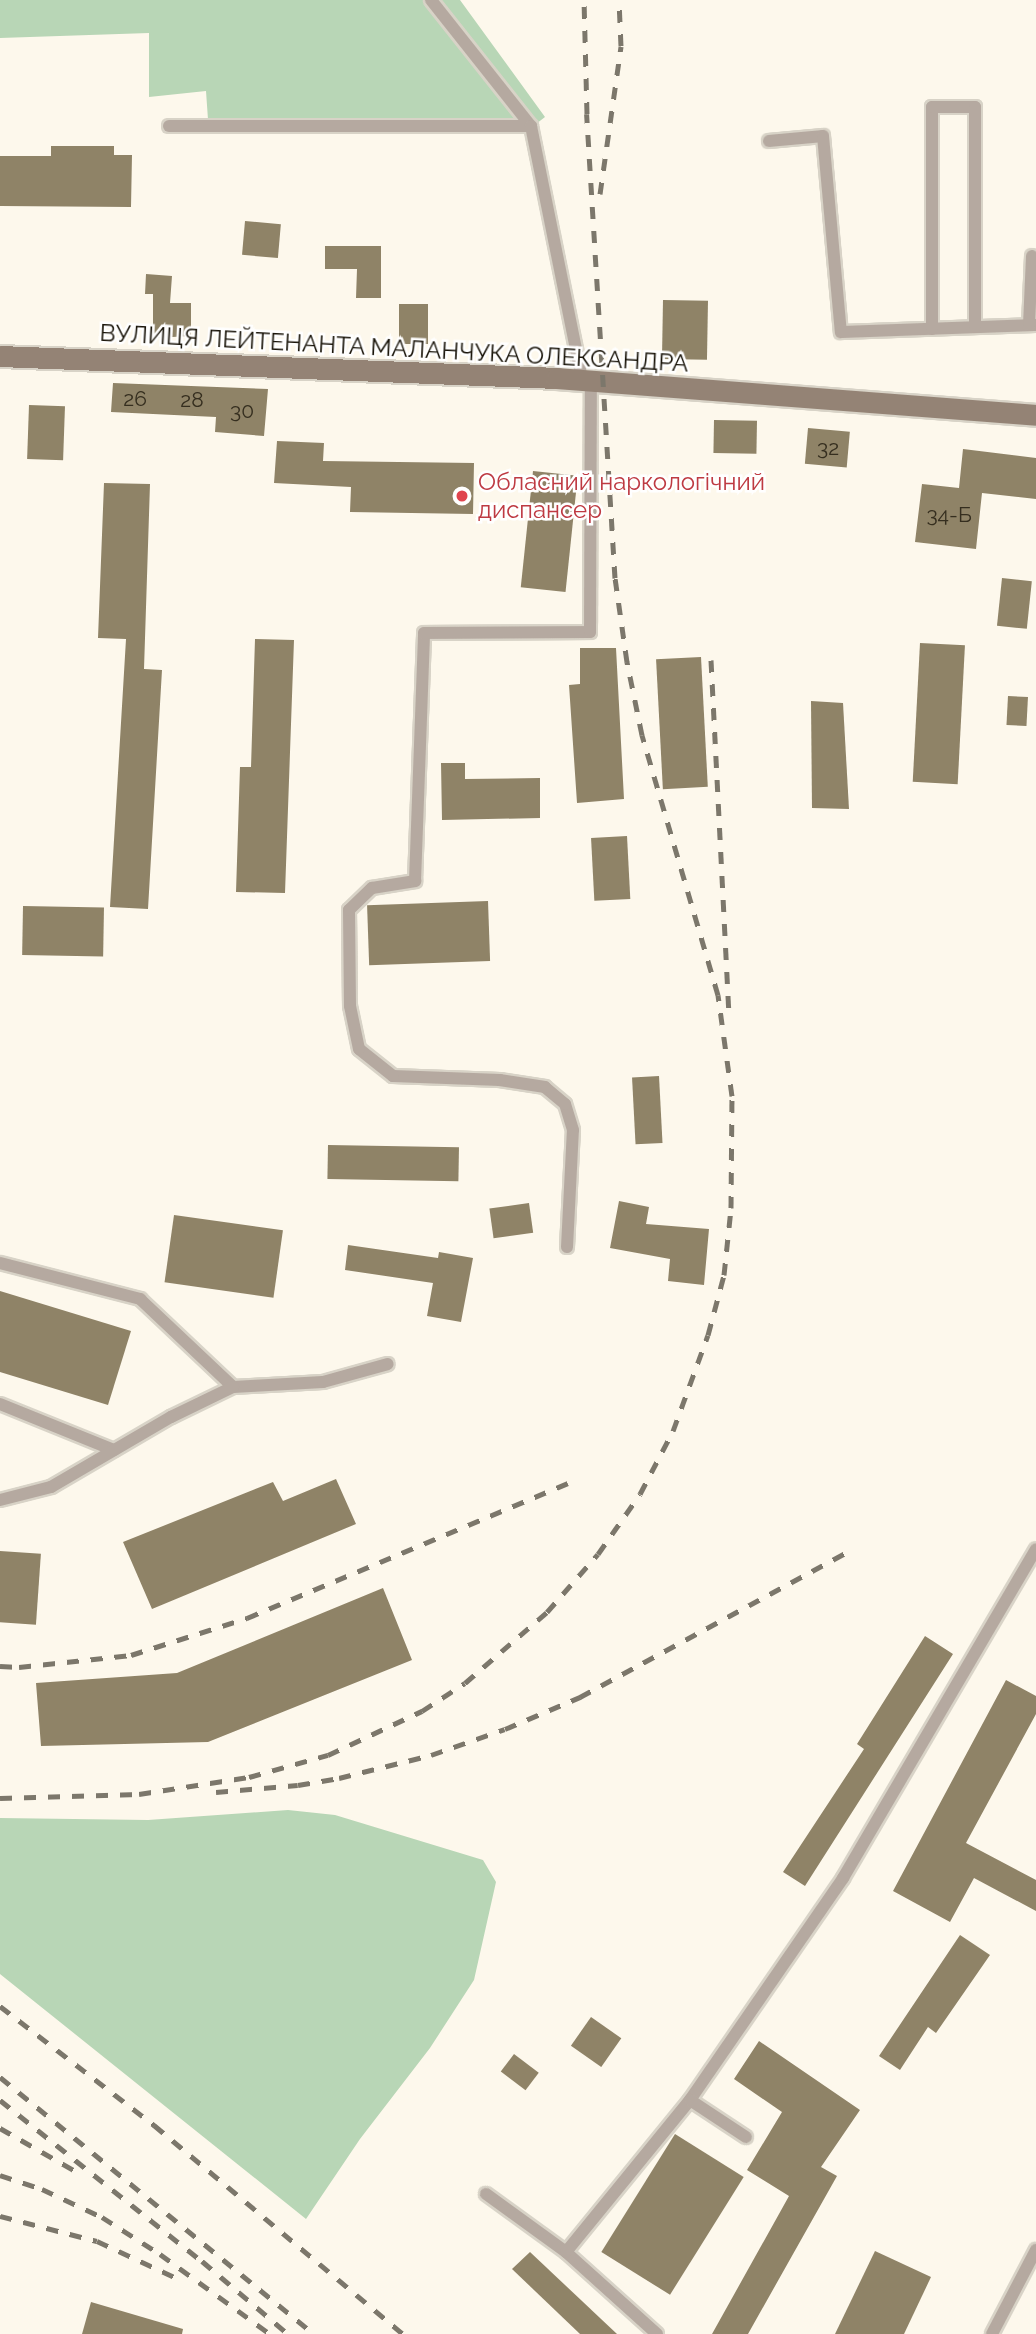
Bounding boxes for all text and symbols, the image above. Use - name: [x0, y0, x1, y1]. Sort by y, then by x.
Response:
- street label: ВУЛИЦЯ ЛЕЙТЕНАНТА МАЛАНЧУКА ОЛЕКСАНДРА: [98, 318, 690, 378]
- house number: 26: [123, 386, 147, 412]
- house number: 28: [180, 387, 204, 413]
- house number: 30: [230, 398, 254, 424]
- house number: 32: [817, 435, 839, 461]
- place label: Обласний наркологічний диспансер: [478, 468, 765, 524]
- marker: Обласний наркологічний диспансер: [452, 486, 472, 506]
- house number: 34-Б: [926, 502, 972, 528]

